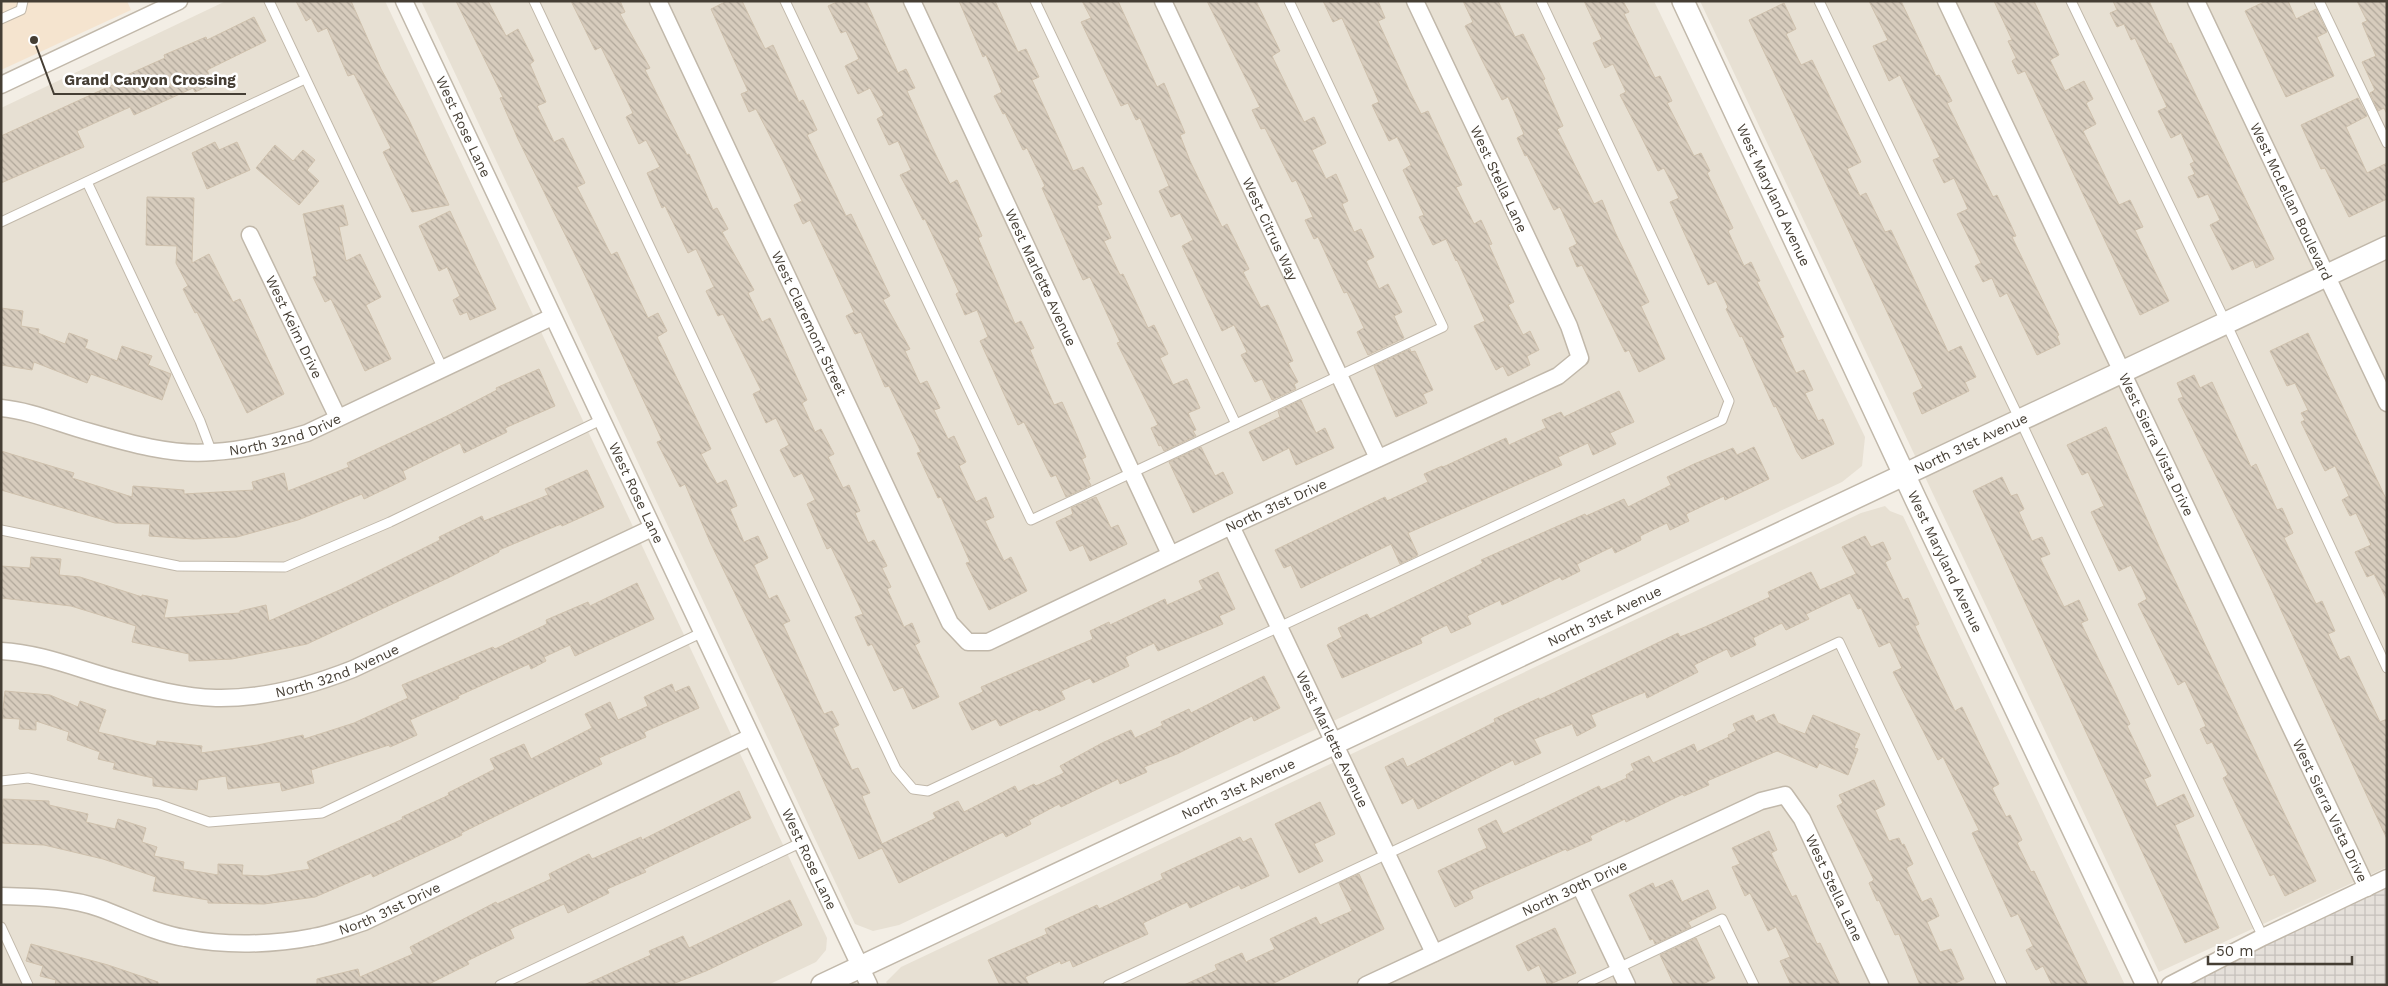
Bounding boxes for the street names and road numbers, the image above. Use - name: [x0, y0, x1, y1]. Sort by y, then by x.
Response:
- street label: West Rose Lane: [433, 74, 494, 180]
- street label: West McLellan Boulevard: [2247, 120, 2336, 283]
- street label: West Maryland Avenue: [1733, 121, 1814, 269]
- street label: West Stella Lane: [1467, 123, 1531, 235]
- street label: West Citrus Way: [1239, 175, 1302, 284]
- street label: West Marlette Avenue: [1002, 206, 1080, 349]
- street label: West Claremont Street: [769, 248, 850, 398]
- street label: West Keim Drive: [263, 273, 326, 381]
- street label: West Sierra Vista Drive: [2116, 371, 2197, 519]
- street label: North 32nd Drive: [228, 410, 343, 459]
- street label: North 31st Avenue: [1911, 410, 2030, 477]
- street label: West Rose Lane: [606, 440, 667, 546]
- street label: North 31st Drive: [1223, 475, 1329, 536]
- street label: West Maryland Avenue: [1905, 488, 1986, 635]
- street label: North 31st Avenue: [1545, 582, 1664, 650]
- street label: North 32nd Avenue: [274, 641, 401, 700]
- street label: West Marlette Avenue: [1293, 668, 1372, 810]
- street label: West Sierra Vista Drive: [2289, 736, 2371, 884]
- street label: North 31st Avenue: [1179, 755, 1297, 822]
- street label: West Rose Lane: [779, 806, 840, 912]
- street label: West Stella Lane: [1802, 832, 1866, 944]
- street label: North 30th Drive: [1519, 857, 1630, 919]
- street label: North 31st Drive: [337, 879, 443, 938]

